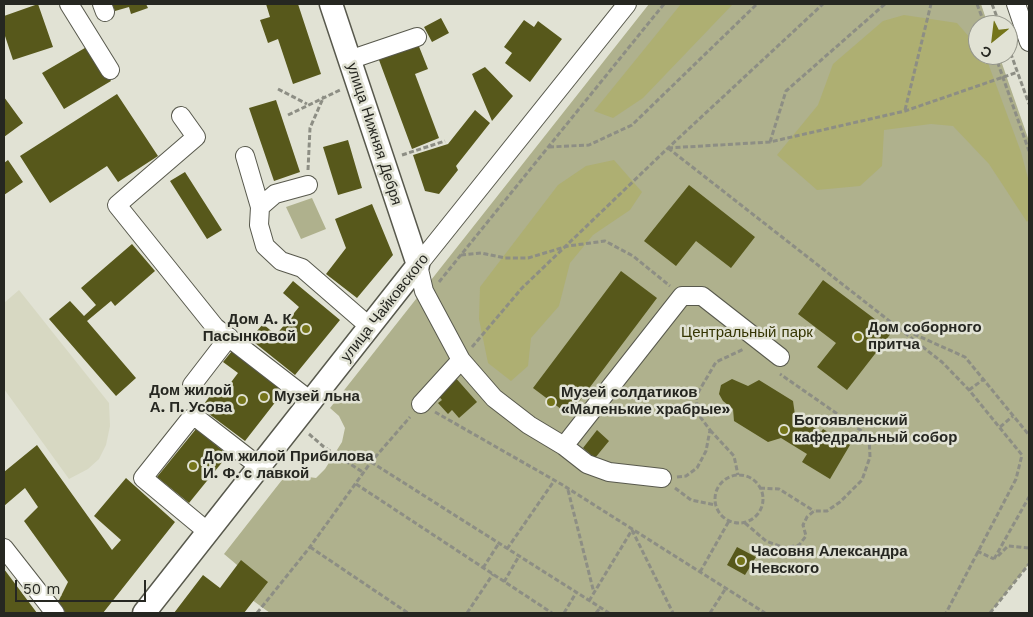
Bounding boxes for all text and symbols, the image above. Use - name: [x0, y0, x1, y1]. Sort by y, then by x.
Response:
- north arrow: [968, 15, 1018, 65]
- text: С: [978, 43, 995, 62]
- street label: улица Нижняя Дебря: [343, 61, 405, 207]
- street label: улица Чайковского: [337, 250, 433, 366]
- place label: Дом А. К. Пасынковой: [203, 311, 296, 346]
- place label: Дом соборного притча: [868, 319, 982, 354]
- marker: Дом А. К. Пасынковой: [300, 323, 312, 335]
- park label: Центральный парк: [681, 324, 813, 342]
- marker: Дом соборного притча: [852, 331, 864, 343]
- place label: Дом жилой А. П. Усова: [149, 382, 232, 417]
- place label: Музей солдатиков «Маленькие храбрые»: [561, 384, 730, 419]
- place label: Музей льна: [274, 388, 360, 406]
- marker: Музей льна: [258, 391, 270, 403]
- marker: Дом жилой А. П. Усова: [236, 394, 248, 406]
- marker: Музей солдатиков «Маленькие храбрые»: [545, 396, 557, 408]
- place label: Богоявленский кафедральный собор: [794, 412, 957, 447]
- marker: Богоявленский кафедральный собор: [778, 424, 790, 436]
- place label: Дом жилой Прибилова И. Ф. с лавкой: [203, 448, 374, 483]
- marker: Дом жилой Прибилова И. Ф. с лавкой: [187, 460, 199, 472]
- place label: Часовня Александра Невского: [751, 543, 907, 578]
- marker: Часовня Александра Невского: [735, 555, 747, 567]
- scale bar: [18, 570, 149, 602]
- text: 50 m: [23, 580, 60, 598]

